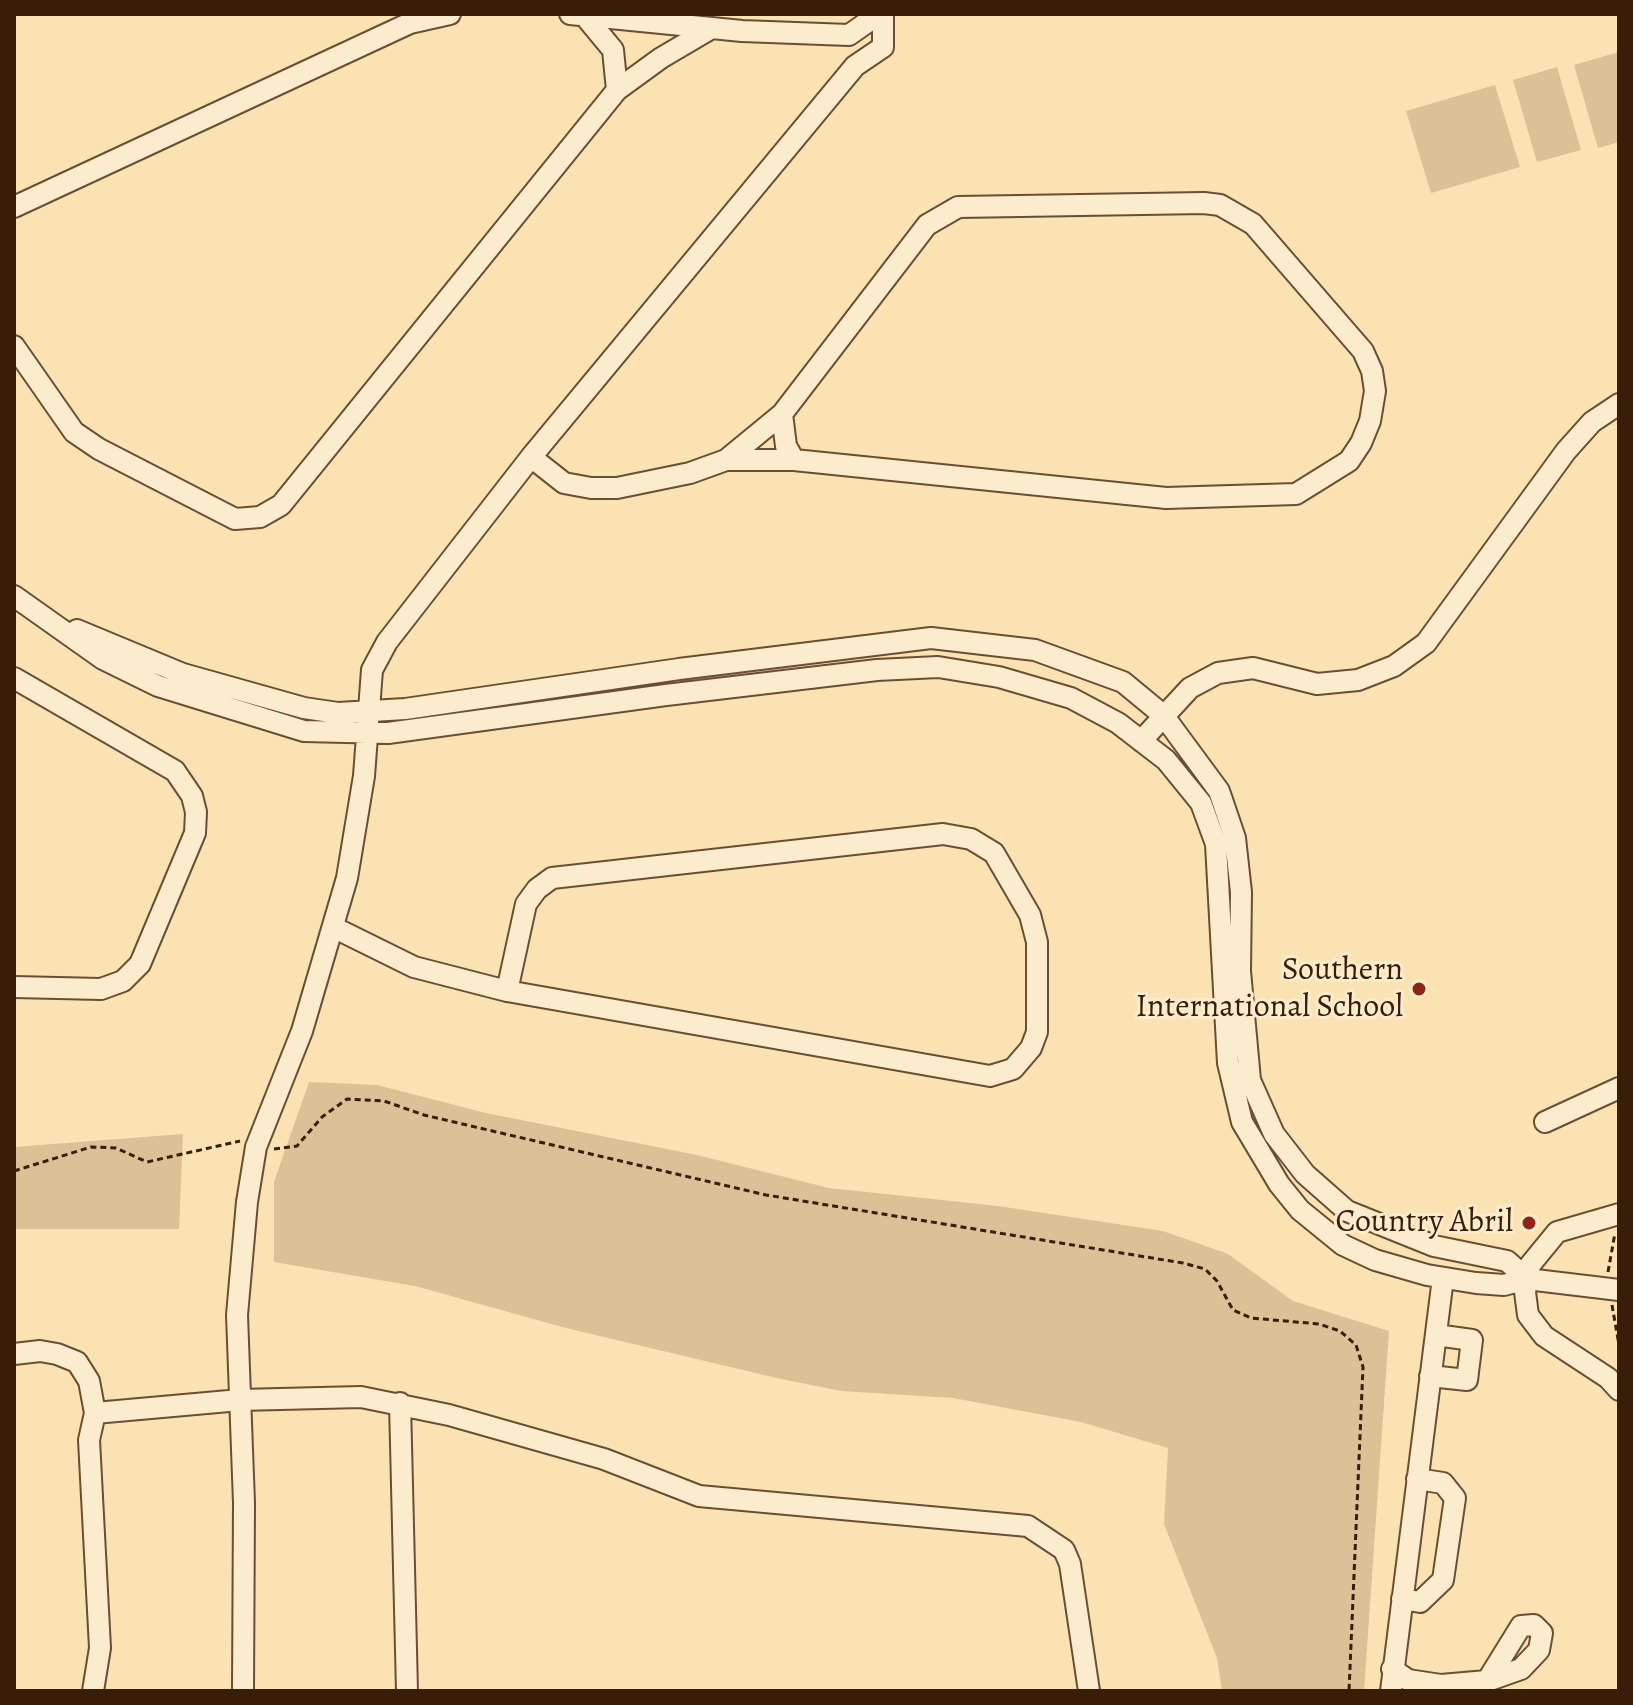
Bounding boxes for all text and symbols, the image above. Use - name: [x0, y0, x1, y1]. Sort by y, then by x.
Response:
- place label: Southern International School: [1136, 952, 1403, 1027]
- marker: Southern International School: [1410, 980, 1428, 998]
- place label: Country Abril: [1336, 1204, 1513, 1242]
- marker: Country Abril: [1520, 1214, 1538, 1232]

